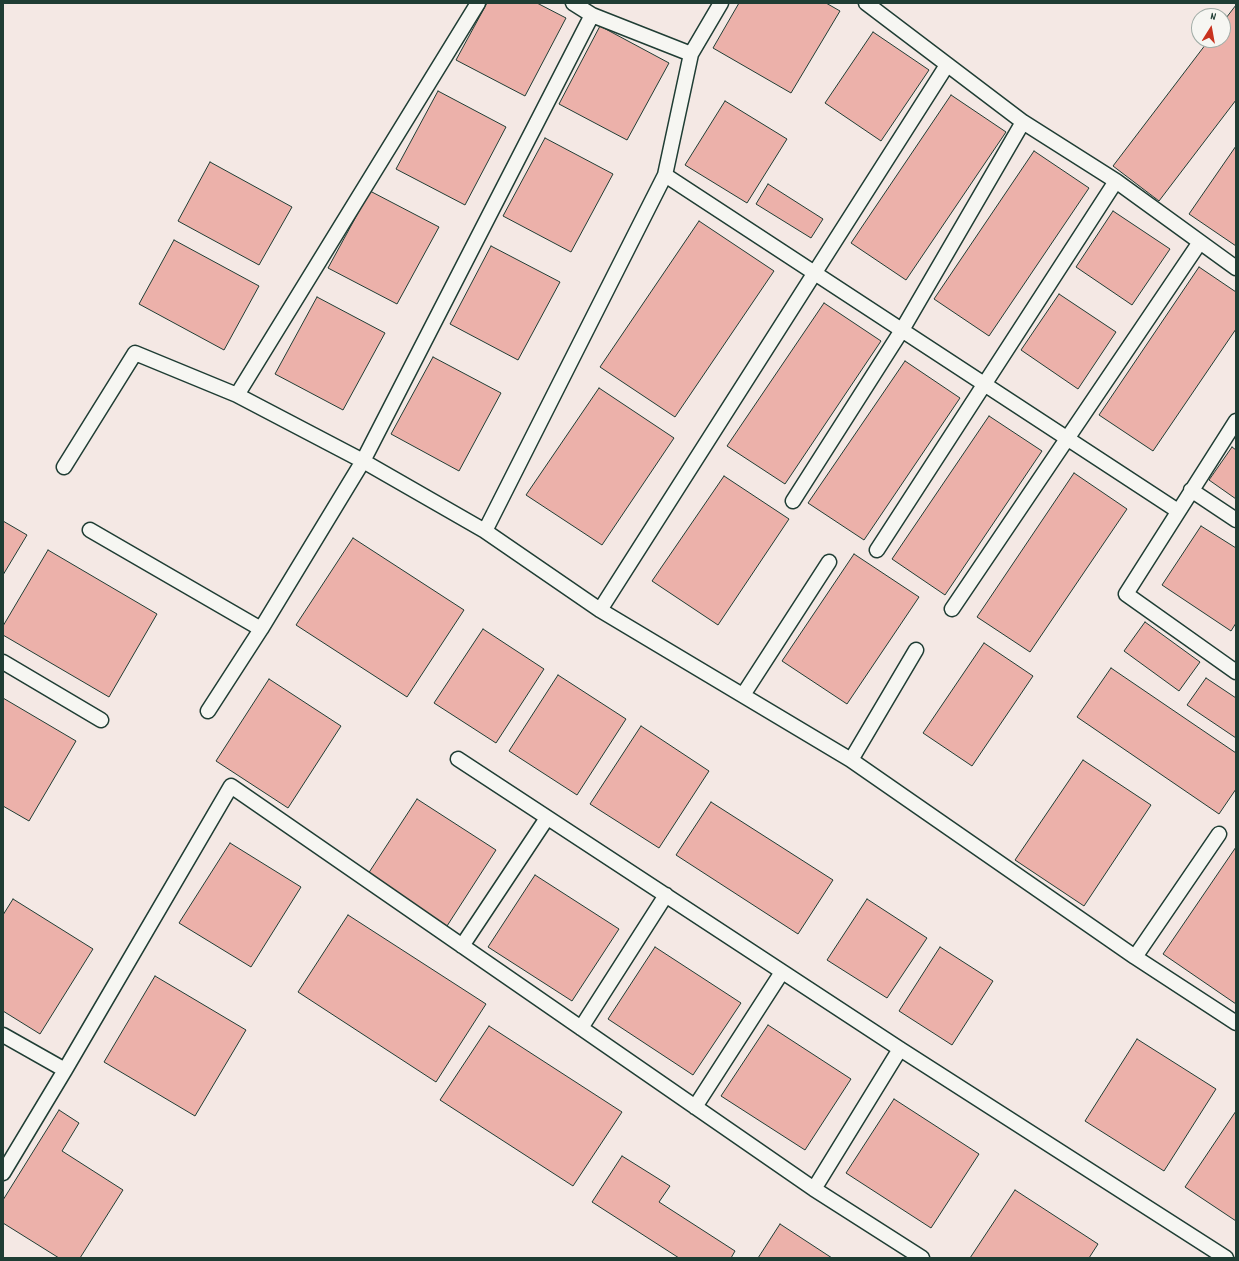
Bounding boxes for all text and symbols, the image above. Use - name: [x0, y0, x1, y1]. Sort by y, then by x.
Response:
- north arrow: [1191, 8, 1231, 48]
- text: N: [1209, 9, 1217, 26]

